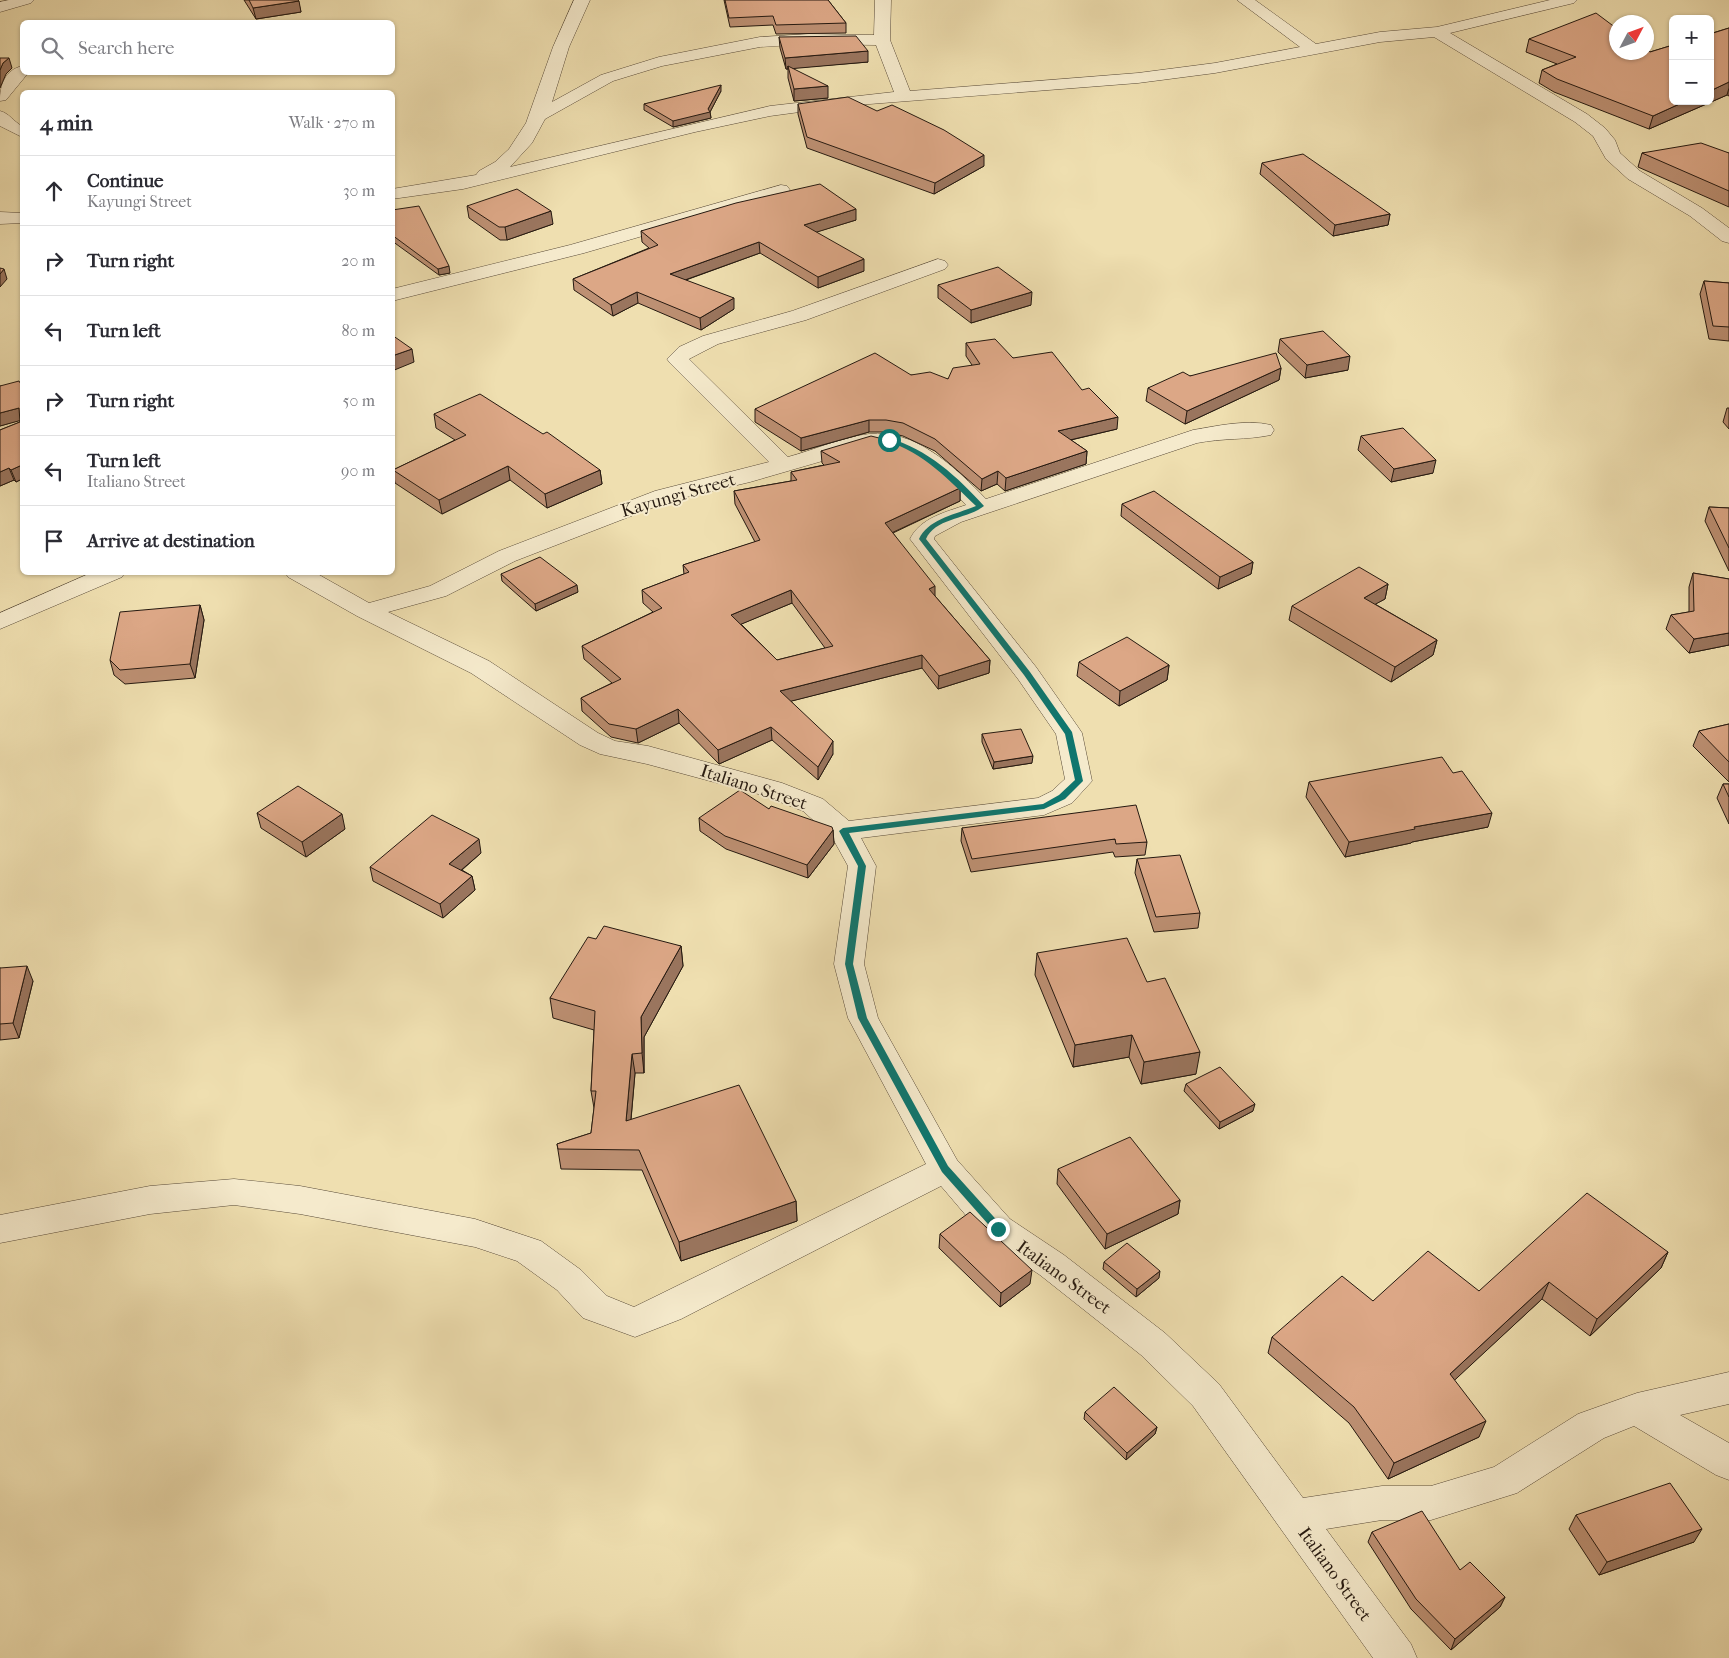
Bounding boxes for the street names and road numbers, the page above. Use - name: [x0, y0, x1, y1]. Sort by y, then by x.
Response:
- street label: Kayungi Street: [619, 469, 738, 522]
- street label: Italiano Street: [698, 760, 810, 815]
- street label: Italiano Street: [1013, 1236, 1115, 1319]
- street label: Italiano Street: [1293, 1523, 1376, 1626]

